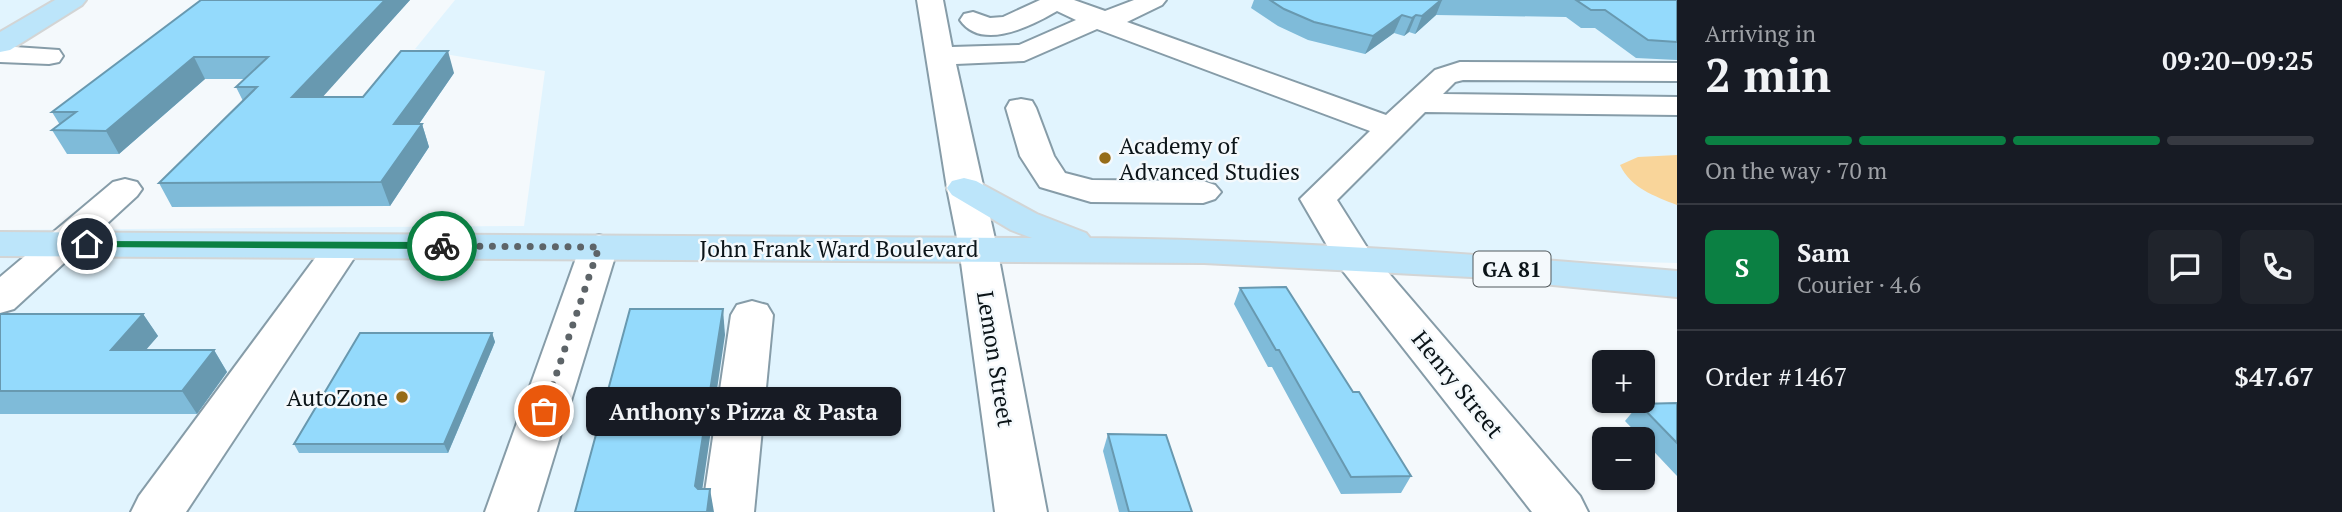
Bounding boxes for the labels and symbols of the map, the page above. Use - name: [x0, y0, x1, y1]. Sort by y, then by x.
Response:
- place label: Academy of Advanced Studies: [1119, 130, 1300, 187]
- marker: Academy of Advanced Studies: [1097, 150, 1113, 166]
- courier: [407, 211, 477, 281]
- pin: [57, 214, 117, 274]
- street label: John Frank Ward Boulevard: [699, 233, 979, 264]
- road number: GA 81: [1474, 252, 1550, 286]
- street label: Lemon Street: [970, 289, 1022, 430]
- street label: Henry Street: [1405, 324, 1511, 445]
- pin: [514, 381, 574, 441]
- place label: AutoZone: [286, 382, 388, 413]
- callout: Anthony's Pizza & Pasta: [586, 386, 901, 436]
- marker: AutoZone: [394, 389, 410, 405]

